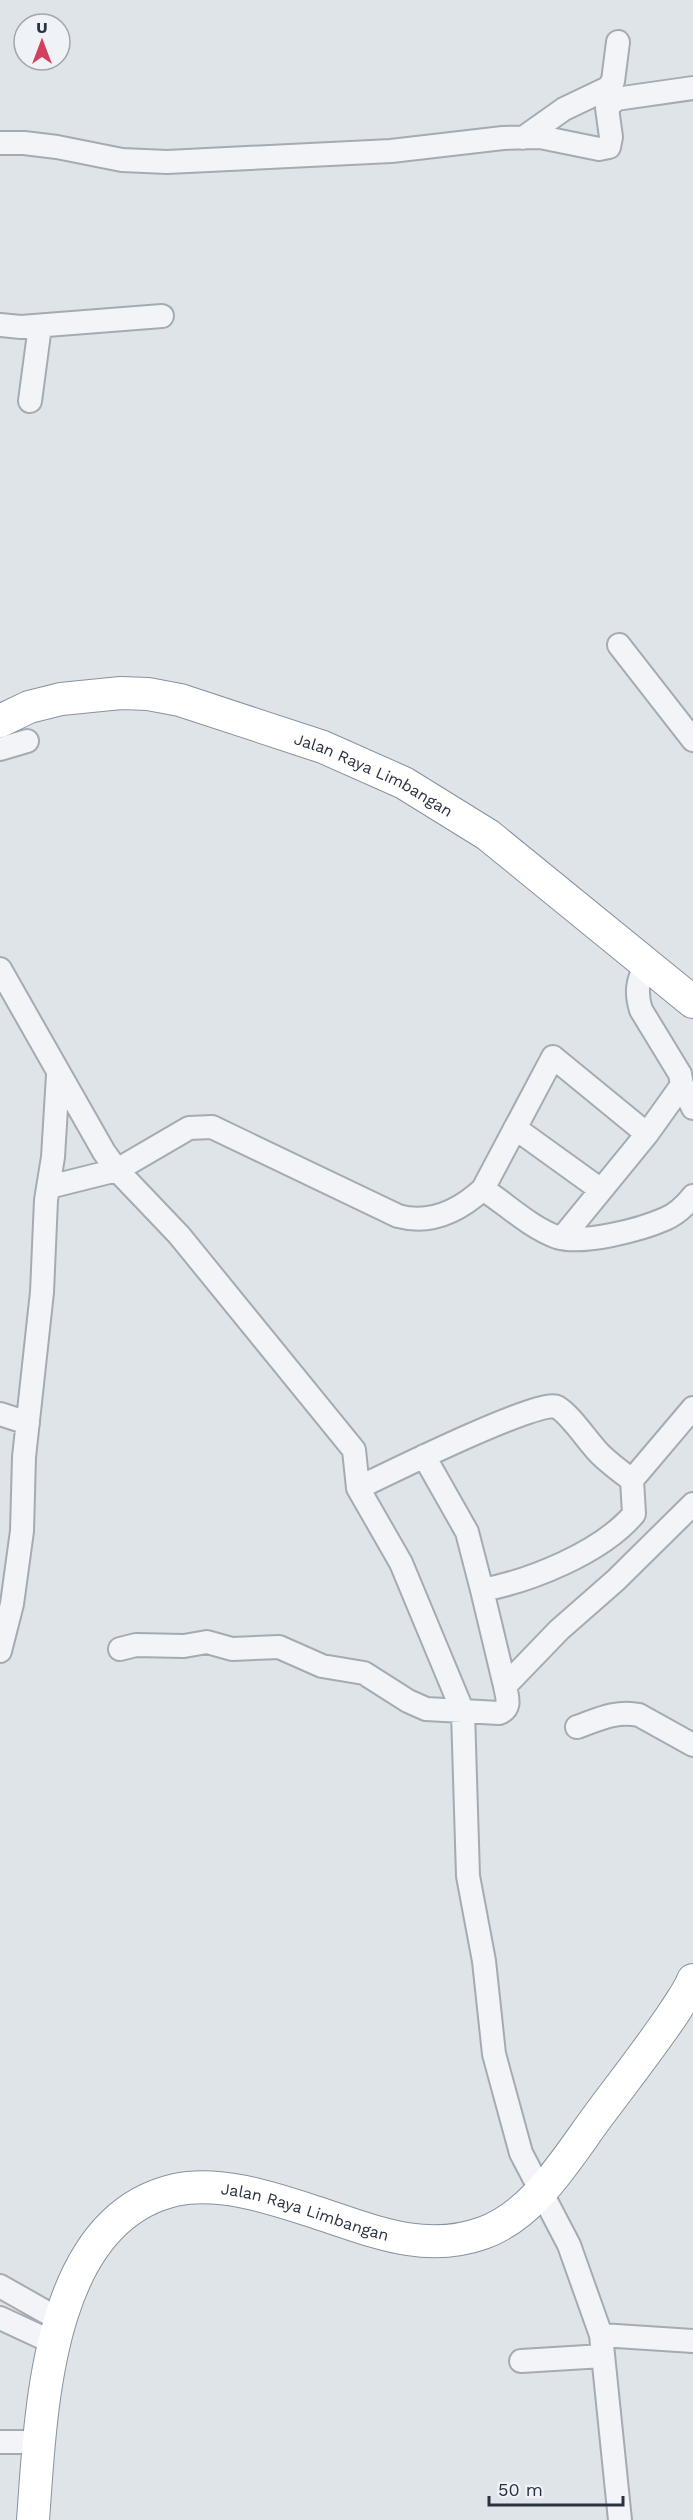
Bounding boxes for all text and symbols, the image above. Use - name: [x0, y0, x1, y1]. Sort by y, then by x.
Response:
- north arrow: [12, 12, 72, 72]
- text: U: [36, 18, 48, 37]
- street label: Jalan Raya Limbangan: [292, 729, 457, 820]
- street label: Jalan Raya Limbangan: [220, 2179, 391, 2244]
- scale bar: [489, 2469, 622, 2507]
- text: 50 m: [498, 2479, 543, 2500]

